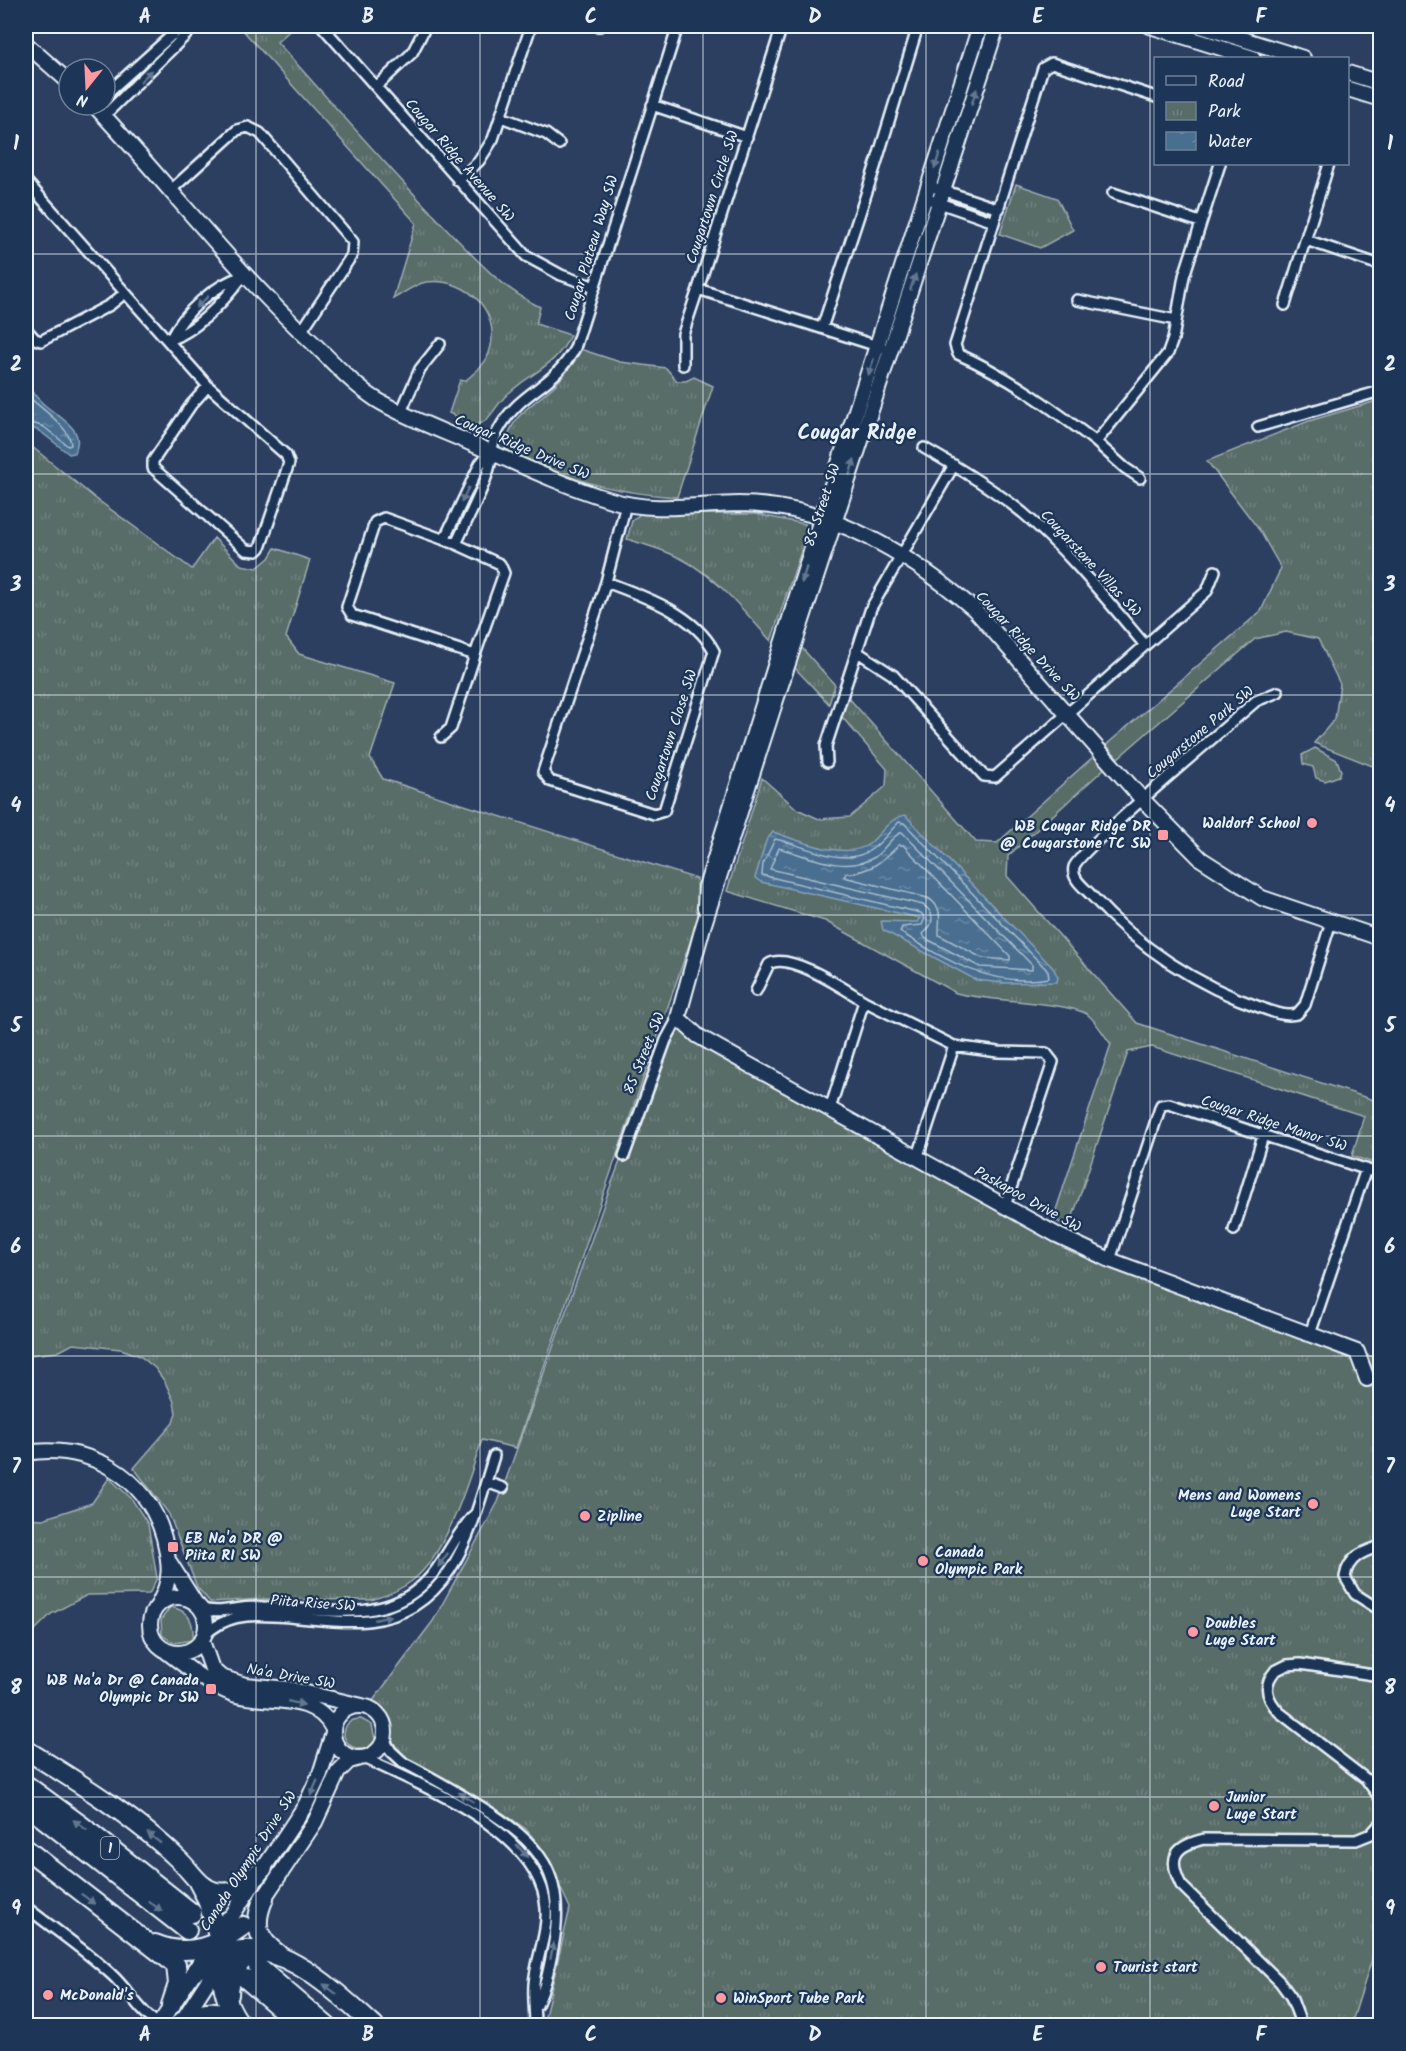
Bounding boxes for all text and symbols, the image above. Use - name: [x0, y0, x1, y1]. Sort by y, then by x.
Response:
- text: A: [139, 2, 151, 34]
- text: B: [362, 2, 374, 34]
- text: C: [585, 2, 597, 34]
- text: D: [808, 2, 822, 34]
- text: E: [1032, 2, 1044, 34]
- text: F: [1256, 2, 1268, 34]
- north arrow: [57, 57, 117, 117]
- legend: [1154, 57, 1349, 165]
- text: Road: [1208, 68, 1245, 97]
- one-way arrow: [139, 69, 153, 83]
- text: N: [74, 86, 91, 113]
- one-way arrow: [970, 88, 979, 106]
- street label: Cougar Ridge Avenue SW: [398, 93, 520, 228]
- text: Park: [1208, 98, 1241, 127]
- street label: Cougartown Circle SW: [680, 127, 746, 267]
- text: Water: [1208, 128, 1253, 157]
- text: 1: [13, 129, 19, 161]
- text: 1: [1387, 129, 1393, 161]
- one-way arrow: [932, 152, 941, 170]
- street label: Cougar Plateau Way SW: [558, 172, 626, 324]
- one-way arrow: [908, 273, 918, 291]
- one-way arrow: [194, 295, 209, 309]
- text: 2: [10, 350, 22, 382]
- text: 2: [1384, 350, 1396, 382]
- one-way arrow: [866, 358, 875, 376]
- street label: Cougar Ridge Drive SW: [450, 409, 593, 487]
- district label: Cougar Ridge: [798, 417, 917, 450]
- one-way arrow: [848, 458, 857, 476]
- street label: 85 Street SW: [798, 460, 848, 550]
- one-way arrow: [461, 486, 470, 503]
- street label: Cougarstone Villas SW: [1034, 504, 1147, 623]
- one-way arrow: [799, 566, 808, 584]
- text: 3: [10, 570, 22, 602]
- text: 3: [1384, 570, 1396, 602]
- street label: Cougar Ridge Drive SW: [969, 586, 1086, 708]
- street label: Cougartown Close SW: [639, 666, 705, 804]
- street label: Cougarstone Park SW: [1141, 680, 1260, 785]
- text: 4: [11, 791, 22, 823]
- text: 4: [1385, 791, 1396, 823]
- place label: Waldorf School: [1202, 812, 1300, 836]
- place label: WB Cougar Ridge DR @ Cougarstone TC SW: [1000, 815, 1151, 856]
- marker: Waldorf School: [1305, 816, 1319, 830]
- marker: WB Cougar Ridge DR @ Cougarstone TC SW: [1156, 828, 1170, 842]
- street label: 85 Street SW: [618, 1008, 672, 1098]
- text: 5: [10, 1011, 23, 1043]
- text: 5: [1384, 1011, 1397, 1043]
- street label: Cougar Ridge Manor SW: [1198, 1089, 1350, 1159]
- street label: Paskapoo Drive SW: [969, 1160, 1086, 1239]
- text: 6: [11, 1232, 22, 1264]
- text: 6: [1385, 1232, 1396, 1264]
- text: 7: [11, 1452, 21, 1484]
- text: 7: [1385, 1452, 1395, 1484]
- place label: Mens and Womens Luge Start: [1178, 1484, 1301, 1525]
- marker: Mens and Womens Luge Start: [1306, 1497, 1320, 1511]
- place label: Zipline: [597, 1505, 643, 1529]
- marker: Zipline: [578, 1509, 592, 1523]
- place label: EB Na'a DR @ Piita RI SW: [185, 1527, 283, 1568]
- marker: EB Na'a DR @ Piita RI SW: [166, 1540, 180, 1554]
- place label: Canada Olympic Park: [935, 1541, 1023, 1582]
- one-way arrow: [438, 1552, 449, 1568]
- marker: Canada Olympic Park: [916, 1554, 930, 1568]
- street label: Piita Rise SW: [270, 1589, 357, 1619]
- place label: Doubles Luge Start: [1205, 1612, 1276, 1653]
- one-way arrow: [374, 1613, 393, 1622]
- marker: Doubles Luge Start: [1186, 1625, 1200, 1639]
- street label: Na'a Drive SW: [245, 1657, 337, 1697]
- place label: WB Na'a Dr @ Canada Olympic Dr SW: [47, 1669, 199, 1710]
- text: 8: [10, 1673, 22, 1705]
- text: 8: [1384, 1673, 1396, 1705]
- marker: WB Na'a Dr @ Canada Olympic Dr SW: [204, 1682, 218, 1696]
- one-way arrow: [287, 1699, 306, 1708]
- one-way arrow: [308, 1779, 318, 1797]
- street label: Canada Olympic Drive SW: [194, 1786, 304, 1937]
- place label: Junior Luge Start: [1226, 1786, 1297, 1827]
- one-way arrow: [458, 1792, 474, 1803]
- marker: Junior Luge Start: [1207, 1799, 1221, 1813]
- one-way arrow: [73, 1819, 89, 1831]
- one-way arrow: [146, 1832, 161, 1844]
- road number: 1: [101, 1837, 119, 1859]
- one-way arrow: [515, 1844, 529, 1859]
- one-way arrow: [80, 1892, 95, 1904]
- text: 9: [11, 1894, 21, 1926]
- text: 9: [1385, 1894, 1395, 1926]
- one-way arrow: [147, 1899, 162, 1911]
- one-way arrow: [548, 1942, 557, 1961]
- place label: Tourist start: [1113, 1956, 1198, 1980]
- marker: Tourist start: [1094, 1960, 1108, 1974]
- one-way arrow: [322, 1983, 337, 1995]
- place label: McDonald's: [60, 1984, 134, 2008]
- place label: WinSport Tube Park: [733, 1987, 865, 2011]
- marker: McDonald's: [41, 1988, 55, 2002]
- marker: WinSport Tube Park: [714, 1991, 728, 2005]
- text: A: [139, 2020, 151, 2051]
- text: B: [362, 2020, 374, 2051]
- text: C: [585, 2020, 597, 2051]
- text: D: [808, 2020, 822, 2051]
- text: E: [1032, 2020, 1044, 2051]
- text: F: [1256, 2020, 1268, 2051]

